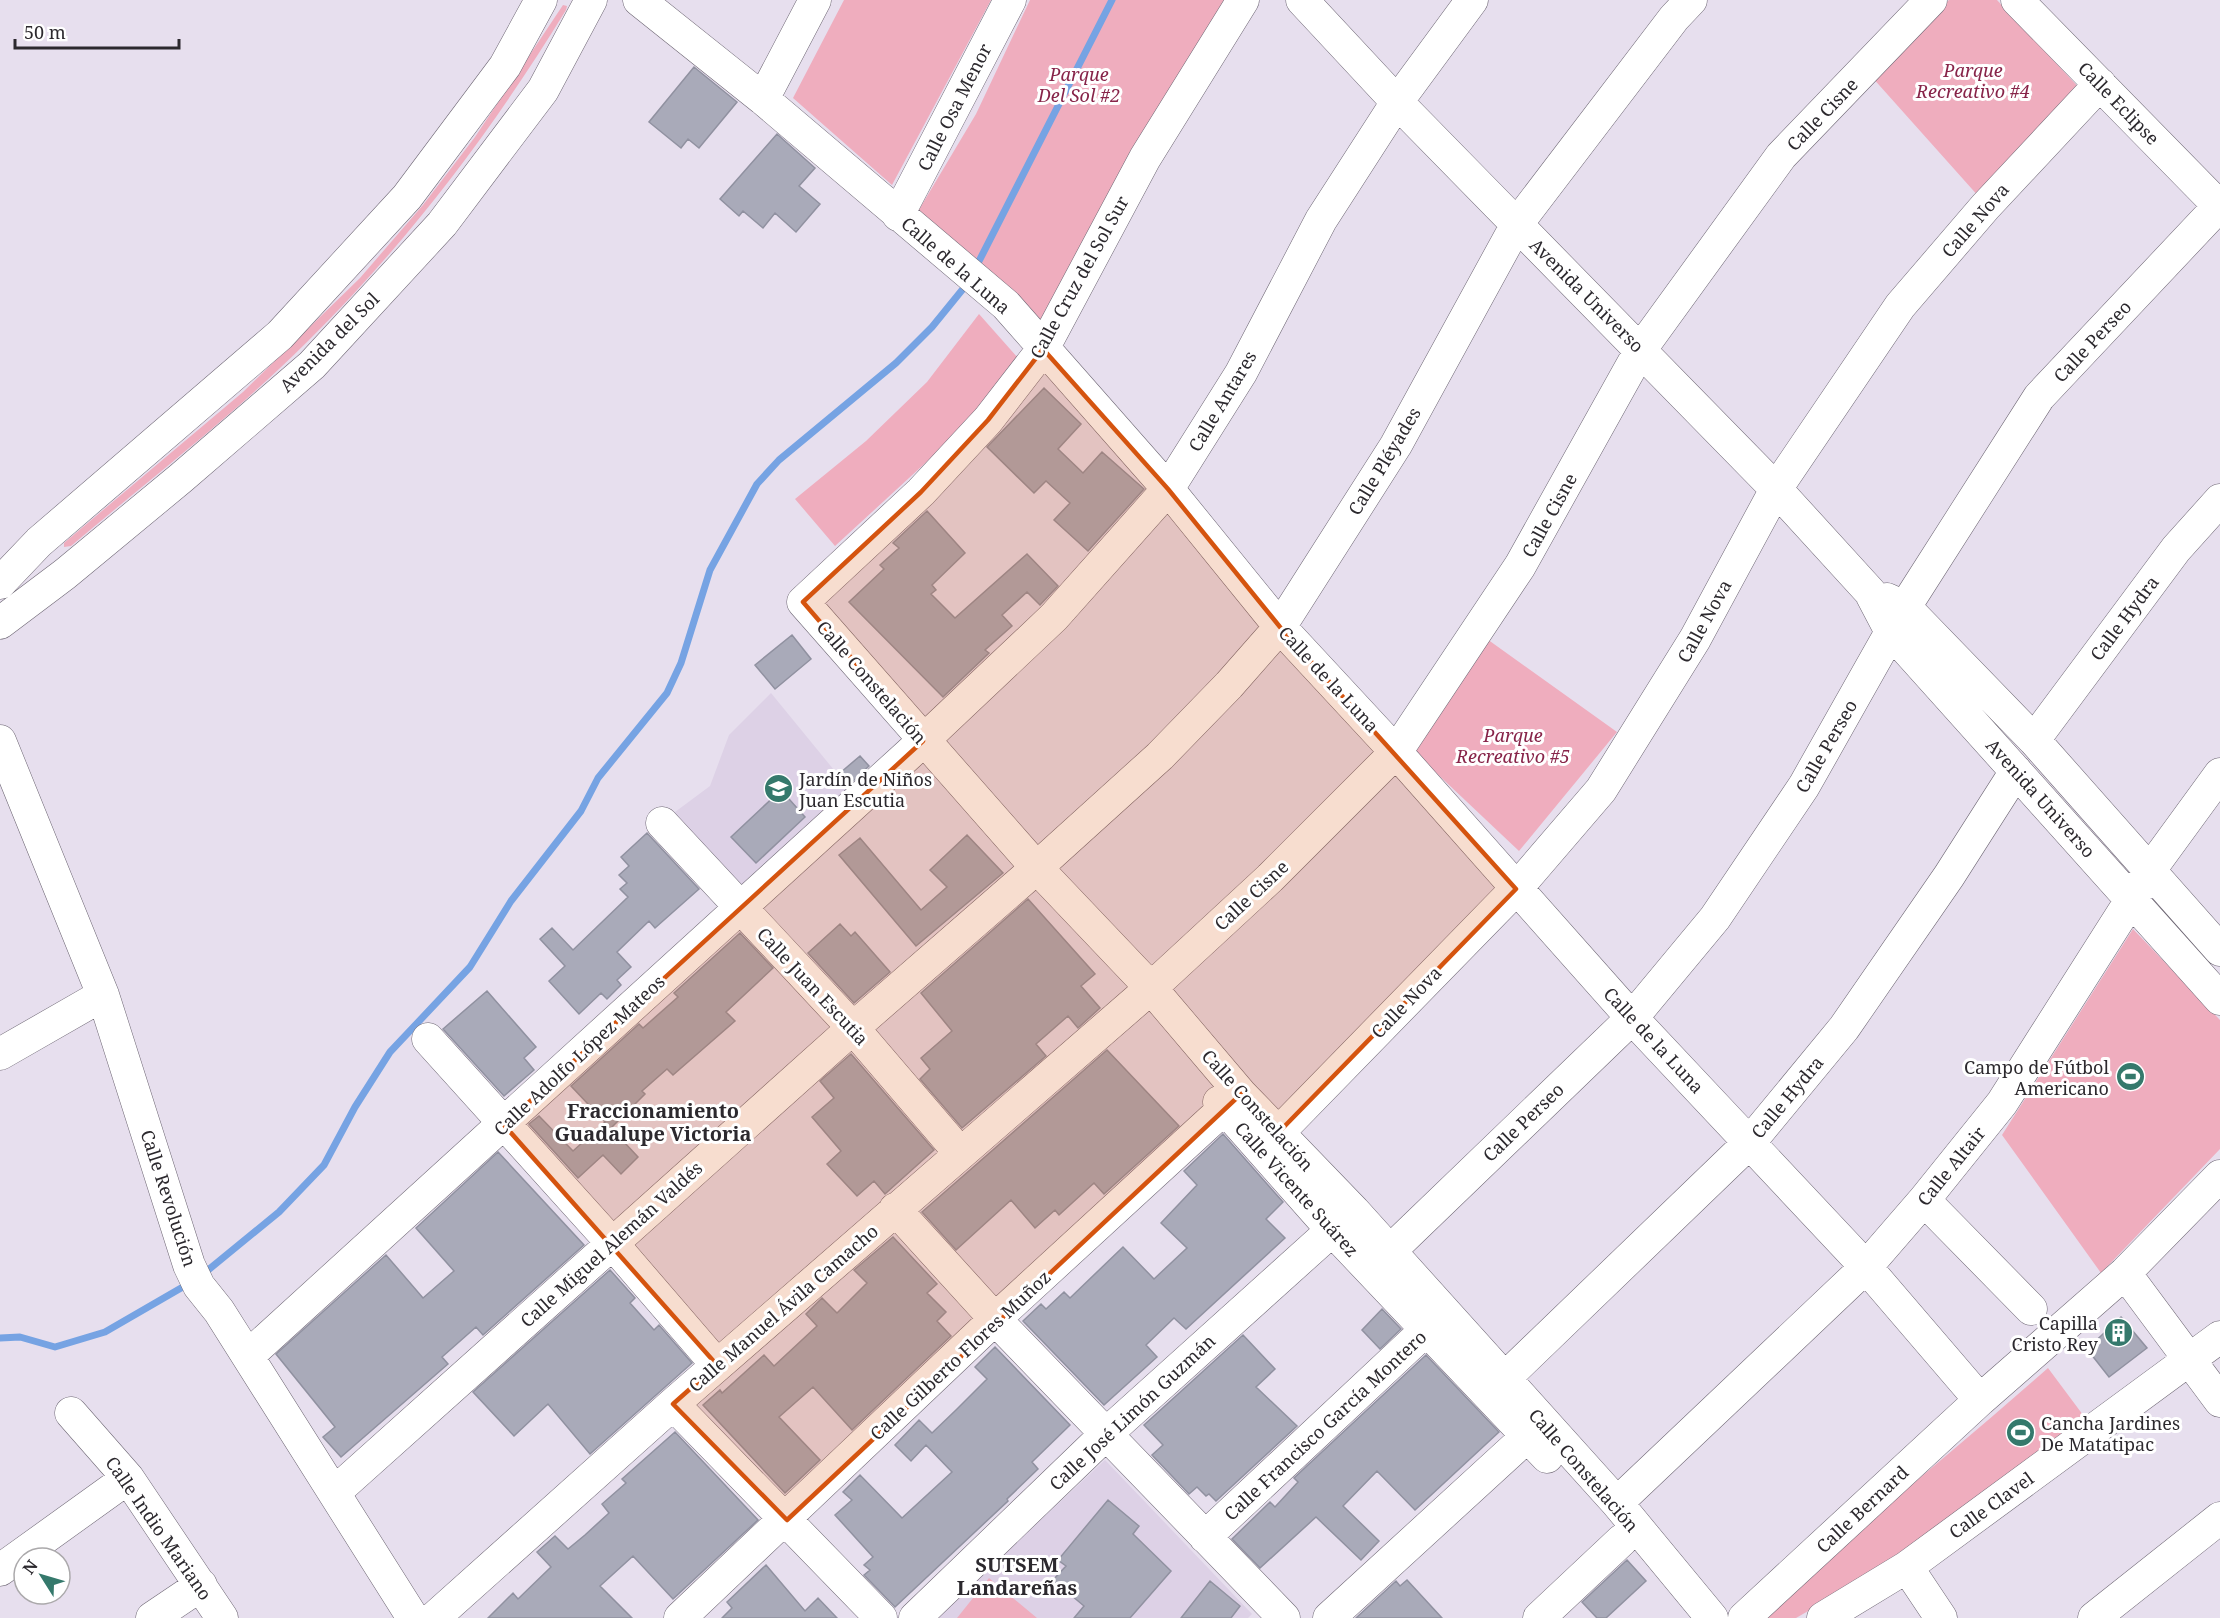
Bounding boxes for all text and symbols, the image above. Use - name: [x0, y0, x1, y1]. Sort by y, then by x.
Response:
- scale bar: [15, 12, 178, 50]
- text: 50 m: [24, 20, 66, 44]
- street label: Calle Osa Menor: [912, 39, 997, 175]
- street label: Calle Eclipse: [2073, 56, 2165, 150]
- park label: Parque Recreativo #4: [1915, 58, 2030, 103]
- park label: Parque Del Sol #2: [1037, 62, 1120, 107]
- street label: Calle Cisne: [1781, 72, 1863, 156]
- street label: Calle Nova: [1936, 178, 2014, 262]
- street label: Calle Cruz del Sol Sur: [1024, 191, 1134, 363]
- street label: Calle de la Luna: [897, 211, 1015, 319]
- street label: Avenida Universo: [1525, 233, 1649, 357]
- street label: Avenida del Sol: [274, 287, 384, 397]
- street label: Calle Perseo: [2048, 295, 2136, 387]
- street label: Calle Antares: [1182, 346, 1262, 456]
- street label: Calle Pléyades: [1342, 403, 1426, 519]
- street label: Calle Cisne: [1516, 469, 1582, 561]
- street label: Calle Hydra: [2084, 571, 2164, 665]
- street label: Calle Nova: [1671, 575, 1737, 667]
- street label: Calle Constelación: [812, 615, 933, 749]
- street label: Calle de la Luna: [1274, 621, 1384, 737]
- street label: Calle Perseo: [1790, 695, 1862, 797]
- park label: Parque Recreativo #5: [1455, 723, 1570, 768]
- street label: Avenida Universo: [1981, 733, 2101, 863]
- place label: Jardín de Niños Juan Escutia: [798, 767, 932, 812]
- school or university icon: Jardín de Niños Juan Escutia: [762, 773, 794, 805]
- street label: Calle Cisne: [1209, 855, 1293, 935]
- street label: Calle Juan Escutia: [752, 922, 874, 1050]
- street label: Calle Nova: [1366, 961, 1446, 1043]
- street label: Calle Adolfo López Mateos: [488, 969, 670, 1141]
- street label: Calle de la Luna: [1599, 982, 1709, 1098]
- street label: Calle Constelación: [1197, 1044, 1319, 1176]
- street label: Calle Hydra: [1746, 1051, 1828, 1143]
- place label: Campo de Fútbol Americano: [1964, 1055, 2109, 1100]
- sports icon: Campo de Fútbol Americano: [2114, 1061, 2146, 1093]
- street label: Calle Perseo: [1477, 1077, 1569, 1167]
- district label: Fraccionamiento Guadalupe Victoria: [554, 1097, 752, 1147]
- street label: Calle Vicente Suárez: [1230, 1116, 1364, 1262]
- street label: Calle Altair: [1912, 1121, 1991, 1211]
- street label: Calle Revolución: [136, 1127, 203, 1270]
- street label: Calle Miguel Alemán Valdés: [515, 1156, 707, 1332]
- street label: Calle Manuel Ávila Camacho: [683, 1219, 883, 1397]
- street label: Calle Gilberto Flores Muñoz: [865, 1265, 1055, 1445]
- place label: Capilla Cristo Rey: [2012, 1311, 2099, 1356]
- building icon: Capilla Cristo Rey: [2103, 1317, 2135, 1349]
- street label: Calle Francisco García Montero: [1219, 1325, 1431, 1525]
- street label: Calle José Limón Guzmán: [1044, 1328, 1220, 1495]
- street label: Calle Constelación: [1524, 1403, 1645, 1537]
- place label: Cancha Jardines De Matatipac: [2041, 1411, 2180, 1456]
- sports icon: Cancha Jardines De Matatipac: [2004, 1417, 2036, 1449]
- street label: Calle Indio Mariano: [100, 1451, 218, 1605]
- street label: Calle Bernard: [1811, 1460, 1913, 1558]
- street label: Calle Clavel: [1944, 1466, 2038, 1544]
- north arrow: [12, 1546, 72, 1606]
- district label: SUTSEM Landareñas: [957, 1551, 1077, 1601]
- text: N: [17, 1555, 43, 1579]

